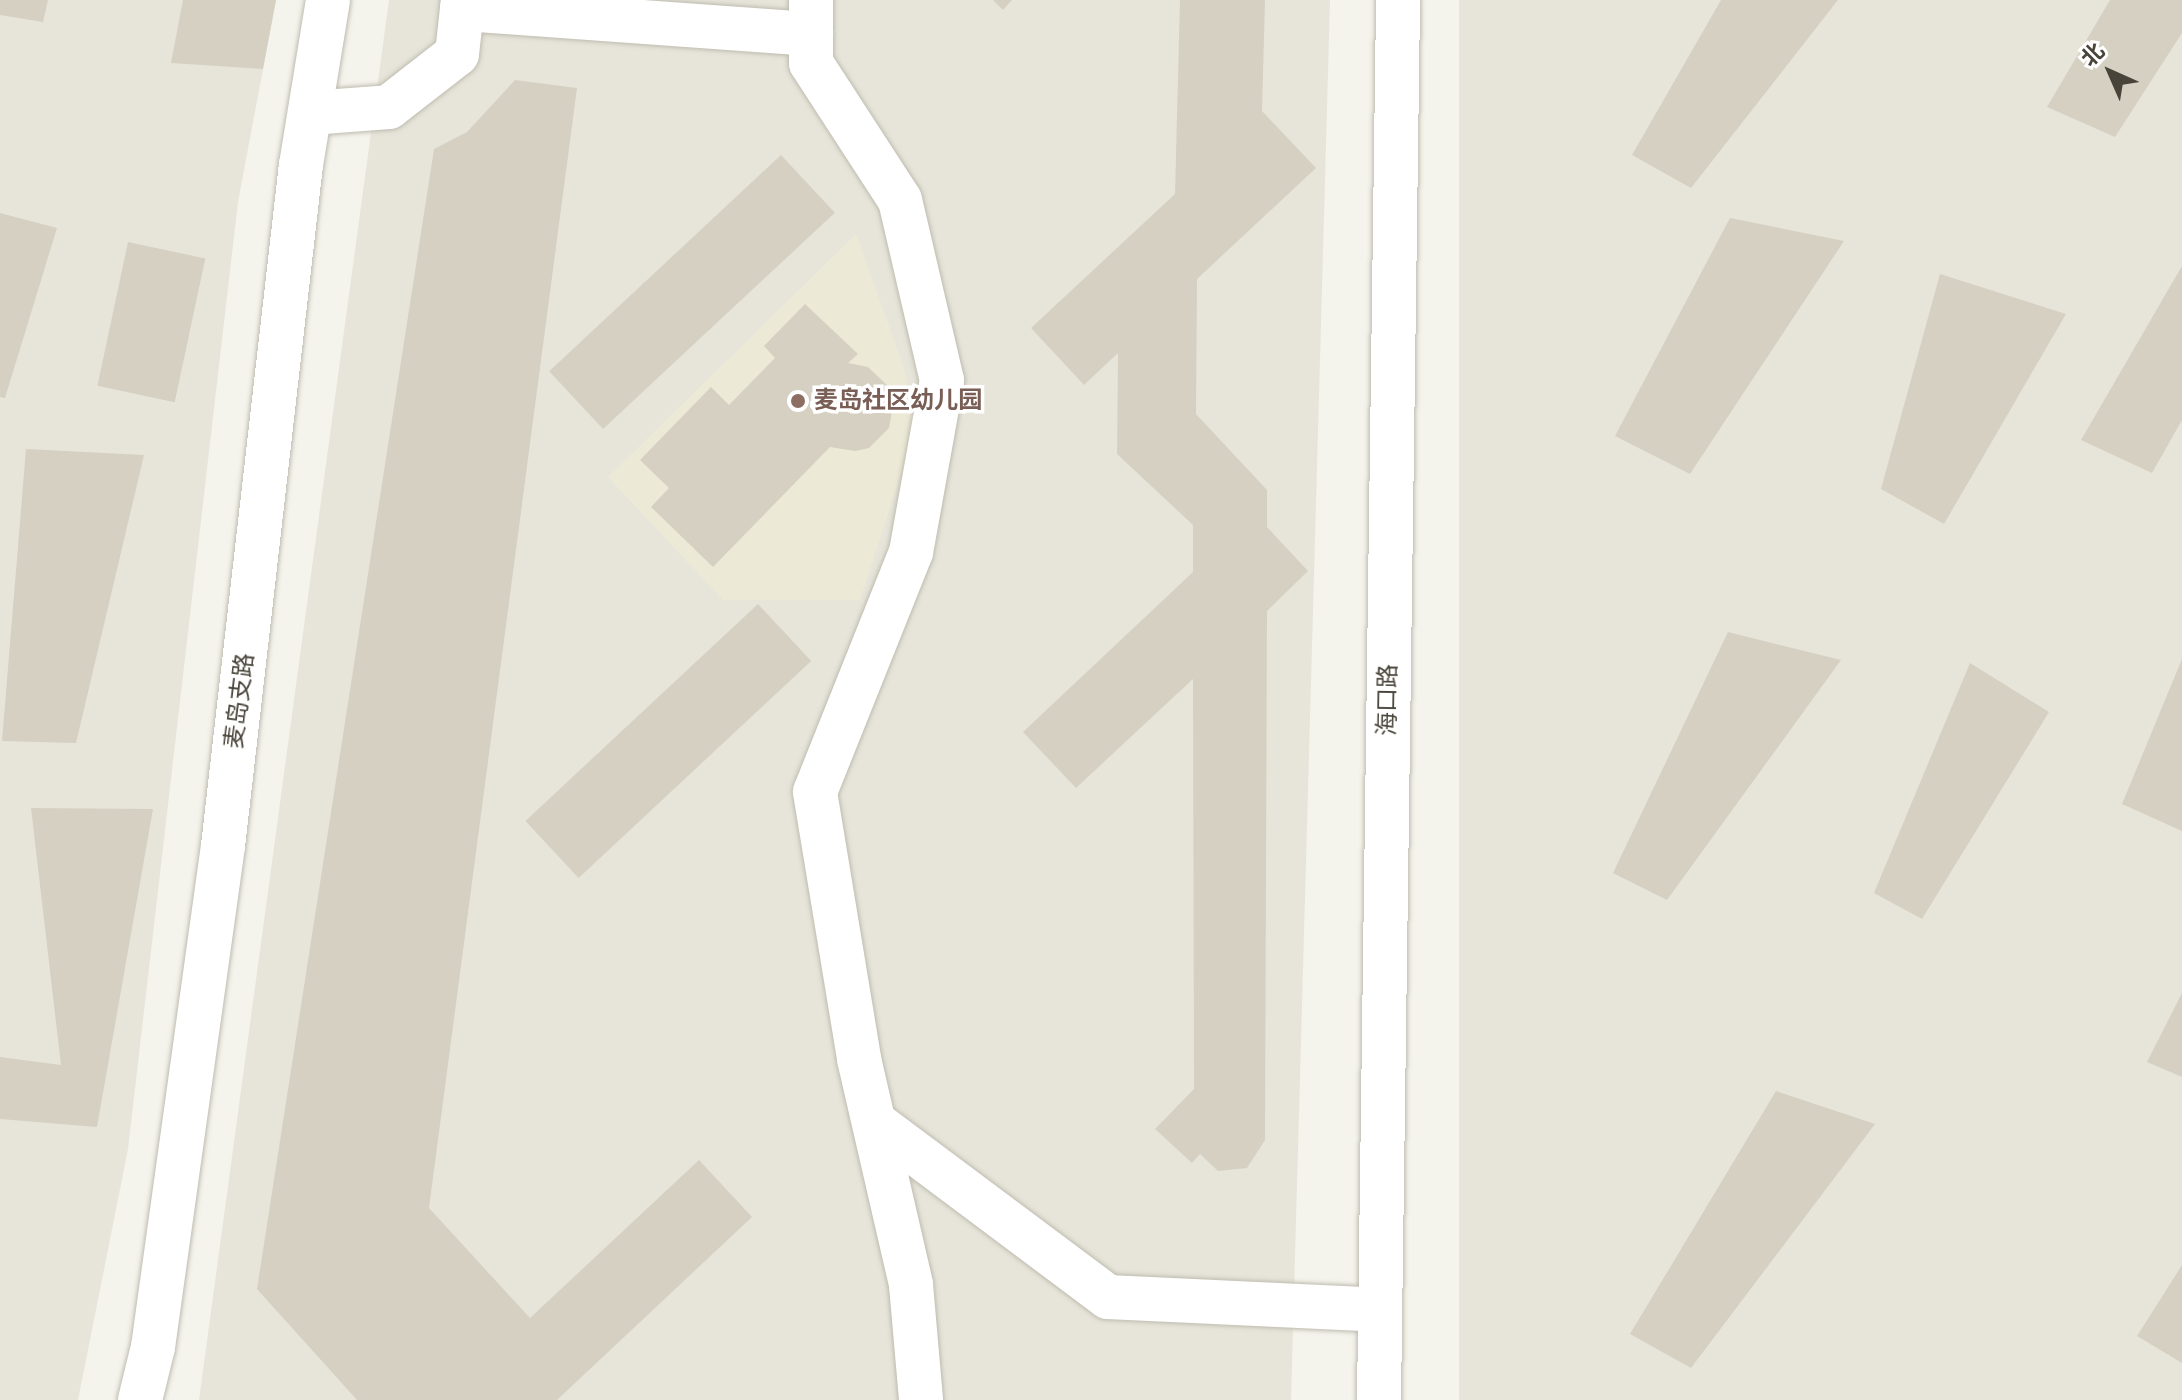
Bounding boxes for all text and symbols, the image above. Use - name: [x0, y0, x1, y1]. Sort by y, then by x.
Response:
- north arrow: [2070, 32, 2150, 112]
- text: 北: [2076, 38, 2109, 71]
- place label: 麦岛社区幼儿园: [814, 387, 982, 415]
- marker: 麦岛社区幼儿园: [789, 392, 807, 410]
- street label: 麦岛支路: [220, 652, 260, 750]
- street label: 海口路: [1373, 664, 1403, 736]

